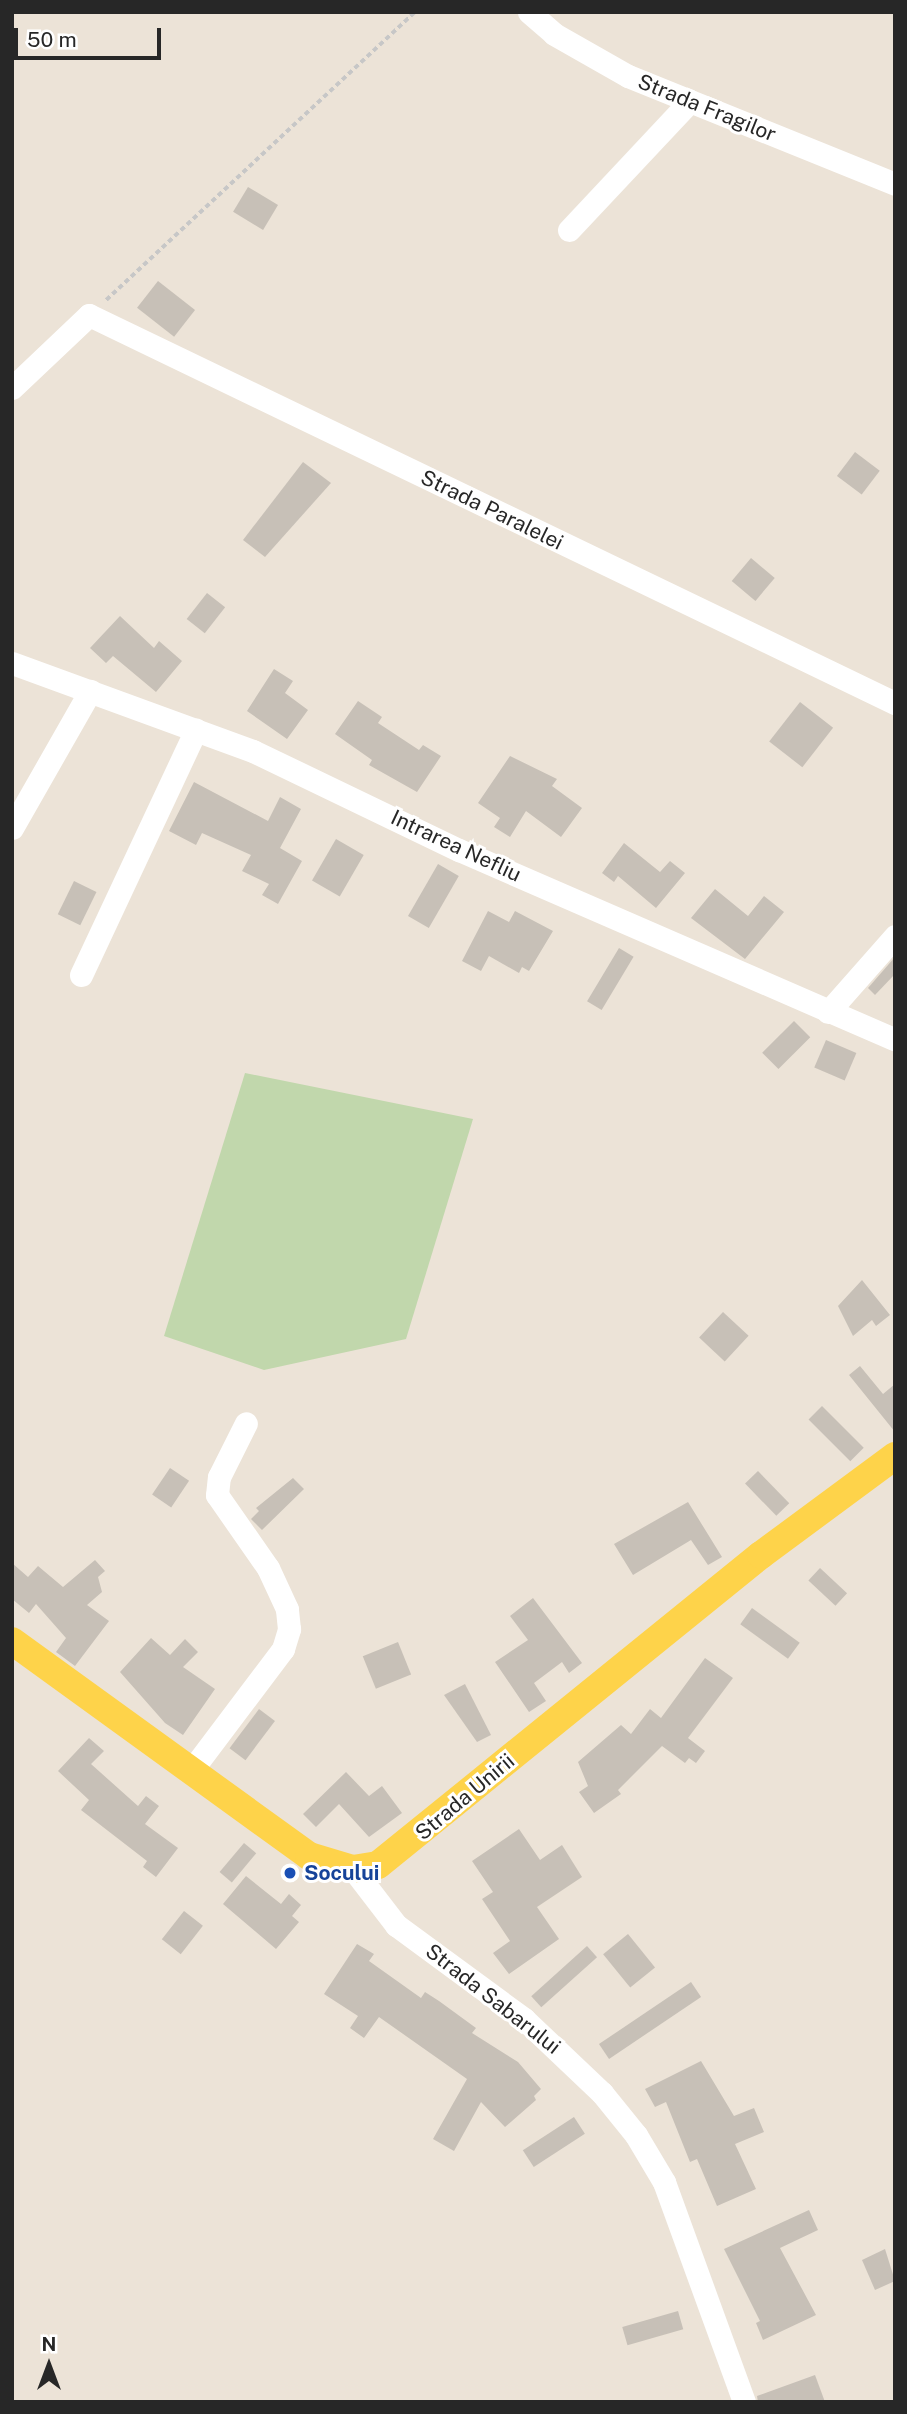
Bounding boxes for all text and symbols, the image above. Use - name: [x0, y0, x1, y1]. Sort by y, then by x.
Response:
- scale bar: [18, 14, 164, 58]
- text: 50 m: [27, 27, 77, 52]
- street label: Strada Fragilor: [634, 69, 780, 147]
- street label: Strada Paralelei: [417, 465, 567, 555]
- street label: Intrarea Nefliu: [387, 805, 525, 887]
- street label: Strada Unirii: [410, 1748, 520, 1846]
- place label: Socului: [304, 1860, 379, 1886]
- marker: Socului: [282, 1865, 298, 1881]
- street label: Strada Sabarului: [421, 1939, 565, 2059]
- north arrow: [14, 2330, 84, 2400]
- text: N: [42, 2333, 56, 2355]

